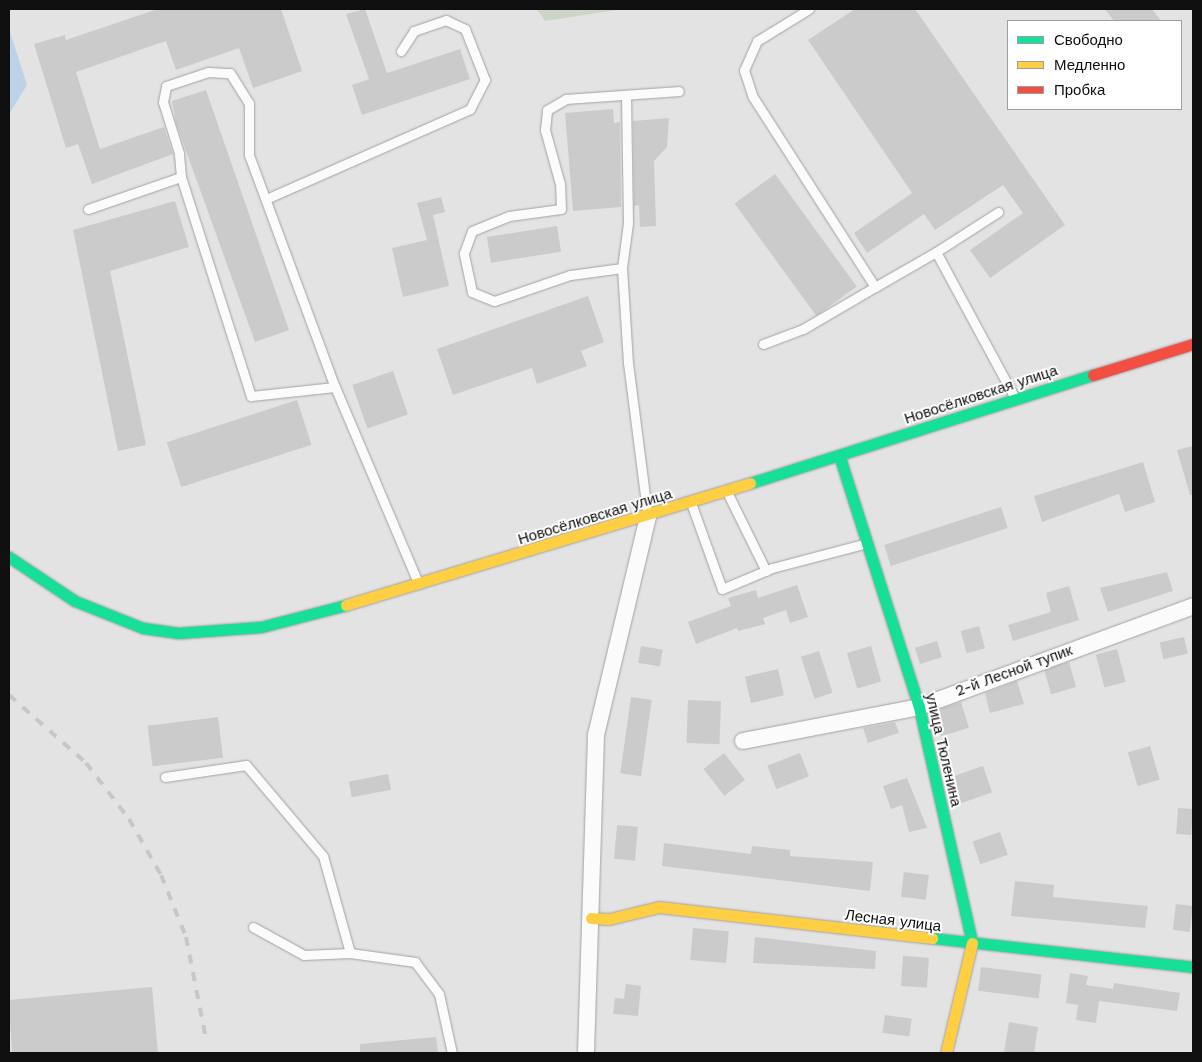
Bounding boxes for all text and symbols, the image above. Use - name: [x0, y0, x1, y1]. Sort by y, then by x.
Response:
- legend: [1007, 20, 1182, 110]
- text: Свободно: [1054, 31, 1123, 49]
- text: Медленно: [1054, 56, 1125, 74]
- text: Пробка: [1054, 81, 1105, 99]
- street label: Новосёлковская улица: [902, 362, 1060, 428]
- street label: Новосёлковская улица: [516, 485, 674, 549]
- street label: 2-й Лесной тупик: [953, 642, 1075, 700]
- street label: улица Тюленина: [921, 691, 965, 809]
- street label: Лесная улица: [844, 906, 942, 936]

